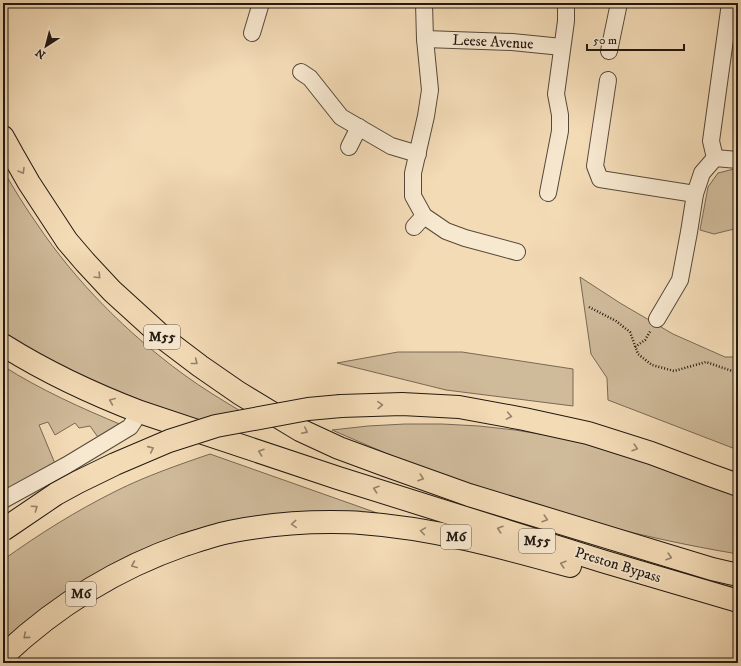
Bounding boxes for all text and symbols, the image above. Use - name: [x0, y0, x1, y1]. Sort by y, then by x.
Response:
- north arrow: [26, 26, 66, 66]
- scale bar: [587, 26, 684, 52]
- street label: Leese Avenue: [452, 30, 534, 54]
- text: 50 m: [593, 33, 617, 48]
- text: N: [33, 45, 48, 62]
- one-way arrow: [17, 167, 24, 174]
- one-way arrow: [93, 271, 101, 279]
- road number: M55: [144, 325, 180, 349]
- one-way arrow: [190, 358, 197, 365]
- one-way arrow: [108, 398, 116, 406]
- one-way arrow: [377, 400, 383, 409]
- one-way arrow: [506, 412, 512, 420]
- one-way arrow: [300, 427, 308, 434]
- one-way arrow: [632, 443, 639, 451]
- one-way arrow: [146, 446, 154, 454]
- one-way arrow: [258, 448, 265, 457]
- one-way arrow: [418, 474, 425, 482]
- one-way arrow: [372, 486, 379, 494]
- one-way arrow: [31, 505, 38, 513]
- one-way arrow: [541, 514, 548, 523]
- one-way arrow: [291, 519, 297, 528]
- road number: M6: [441, 525, 471, 549]
- one-way arrow: [496, 525, 503, 534]
- one-way arrow: [420, 527, 426, 536]
- road number: M55: [519, 529, 555, 553]
- street label: Preston Bypass: [573, 543, 663, 587]
- one-way arrow: [666, 552, 673, 560]
- one-way arrow: [131, 560, 139, 568]
- one-way arrow: [560, 560, 567, 569]
- road number: M6: [66, 582, 96, 606]
- one-way arrow: [23, 631, 30, 638]

